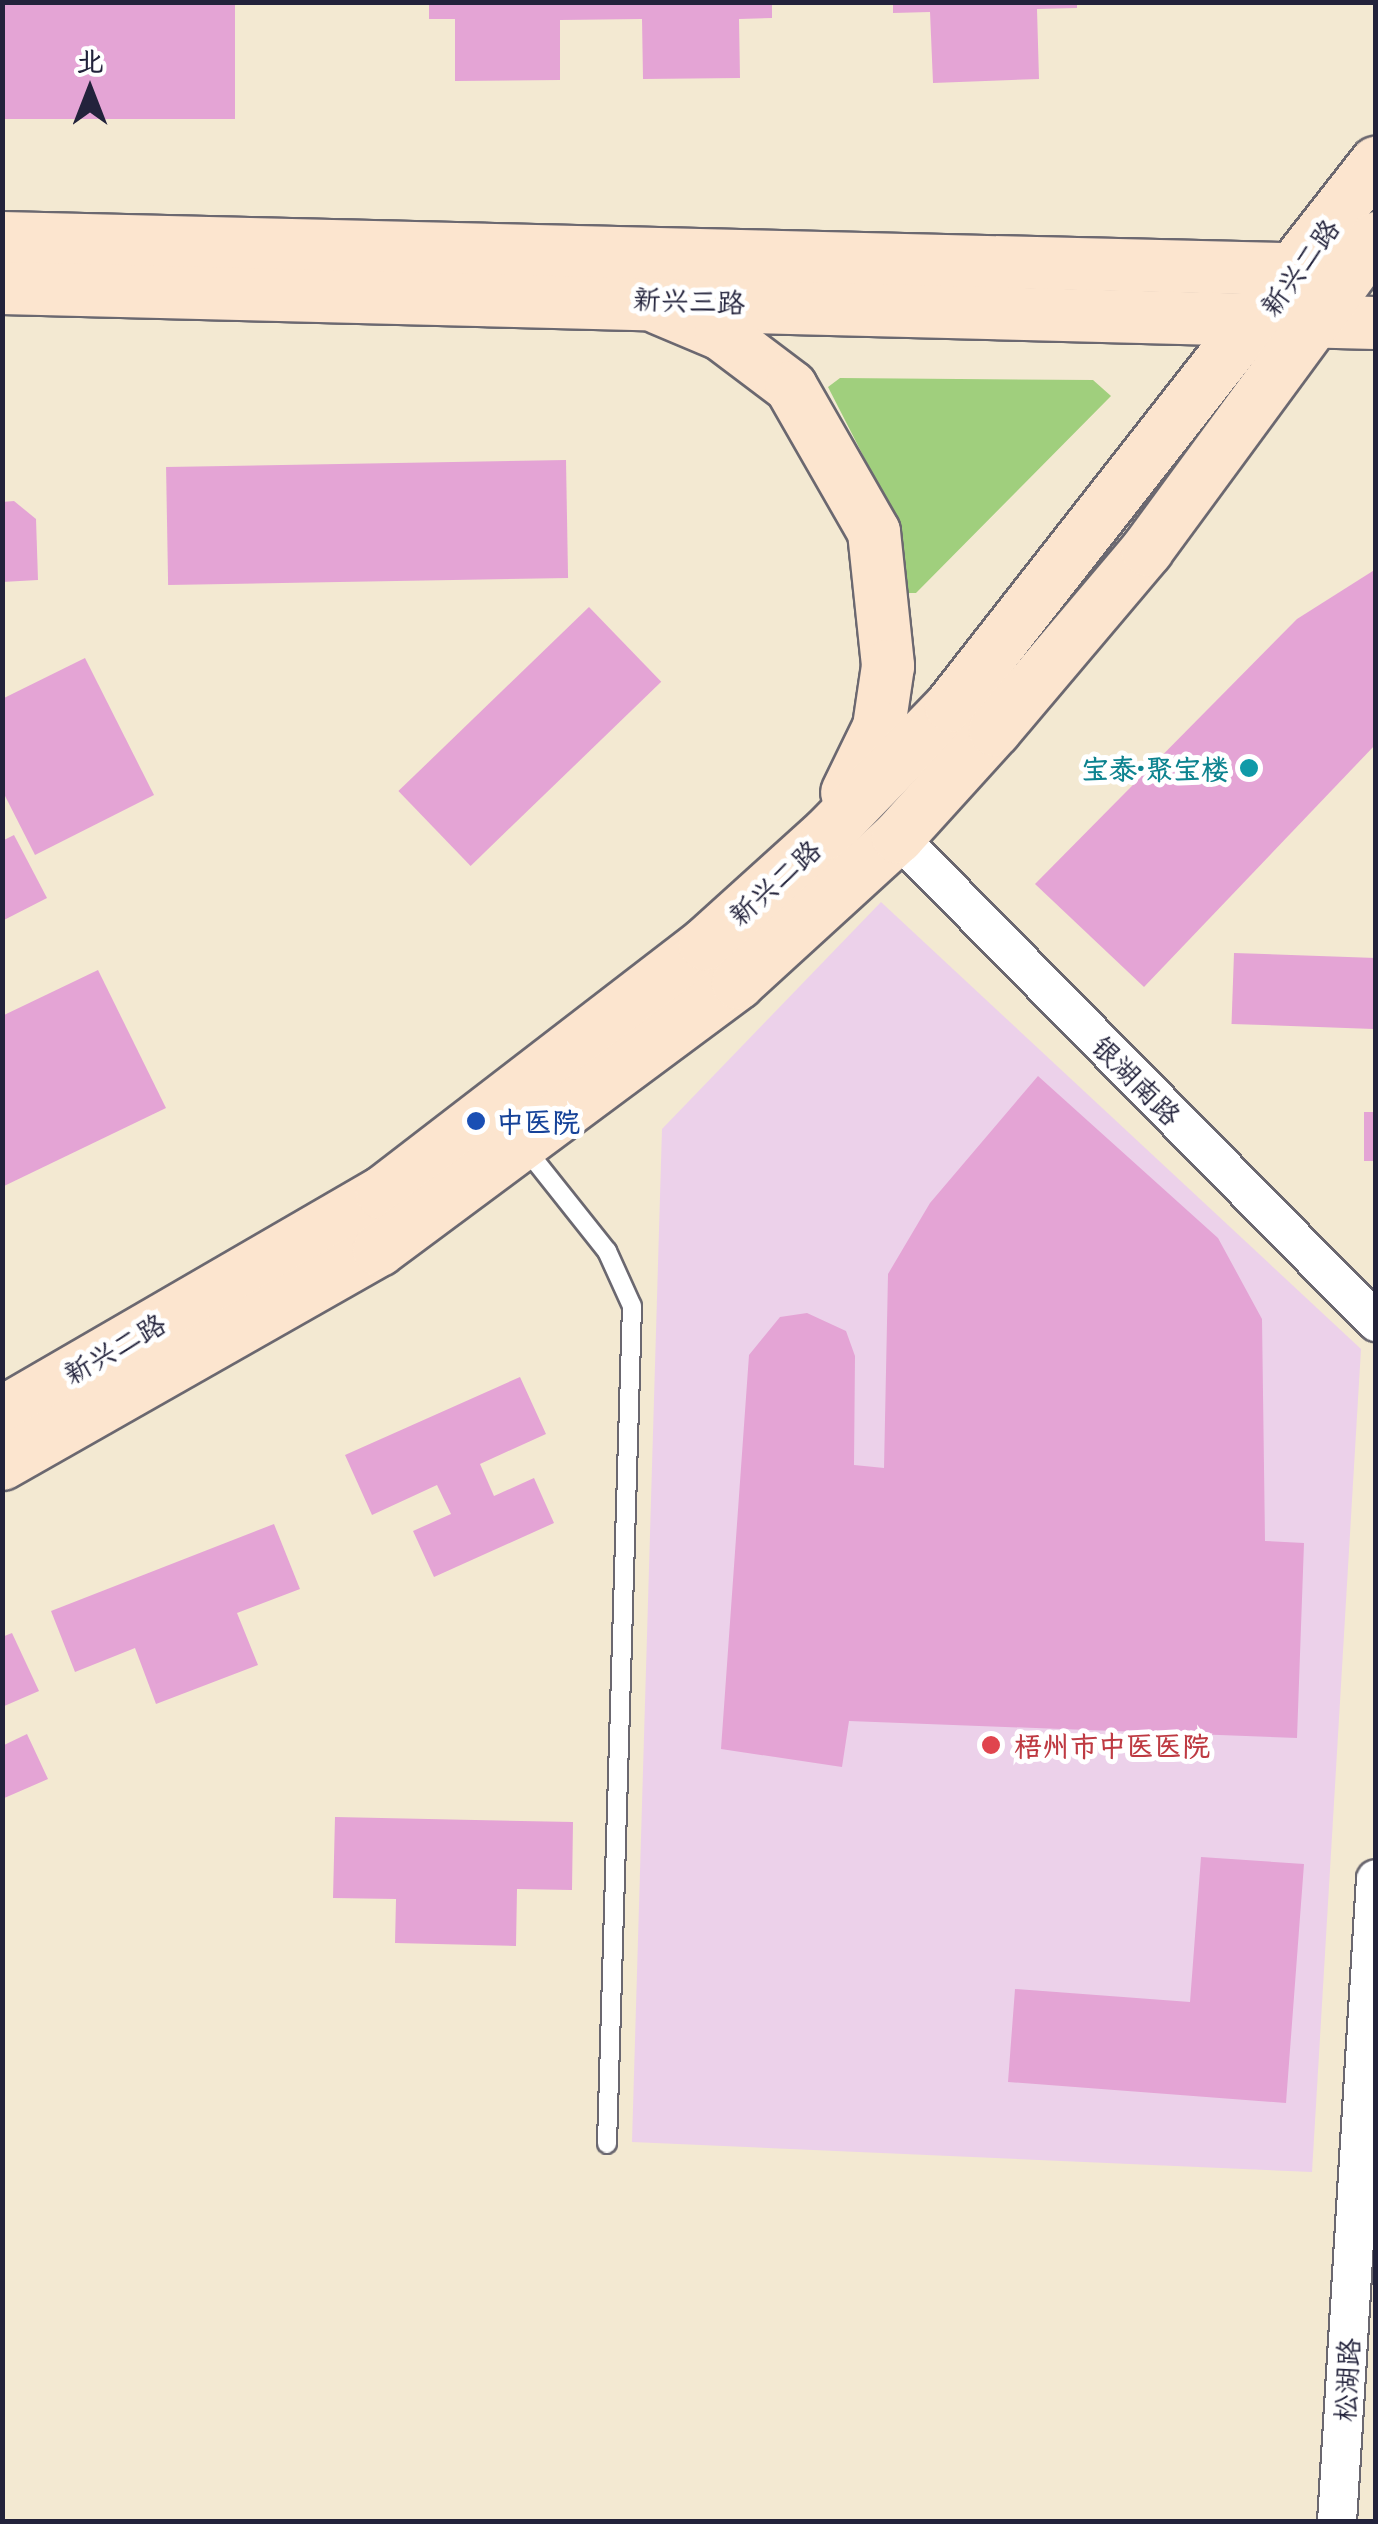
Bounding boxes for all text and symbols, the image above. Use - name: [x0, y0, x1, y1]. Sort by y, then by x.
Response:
- text: 北: [76, 38, 104, 81]
- north arrow: [40, 40, 140, 140]
- street label: 新兴二路: [1252, 212, 1346, 322]
- street label: 新兴三路: [632, 281, 746, 319]
- place label: 宝泰·聚宝楼: [1081, 751, 1229, 785]
- marker: 宝泰·聚宝楼: [1238, 757, 1260, 779]
- street label: 新兴二路: [721, 832, 827, 932]
- street label: 银湖南路: [1086, 1029, 1188, 1131]
- place label: 中医院: [496, 1104, 580, 1138]
- marker: 中医院: [465, 1110, 487, 1132]
- street label: 新兴二路: [57, 1305, 171, 1391]
- place label: 梧州市中医医院: [1014, 1728, 1210, 1762]
- marker: 梧州市中医医院: [978, 1732, 1004, 1758]
- street label: 松湖路: [1327, 2337, 1365, 2423]

